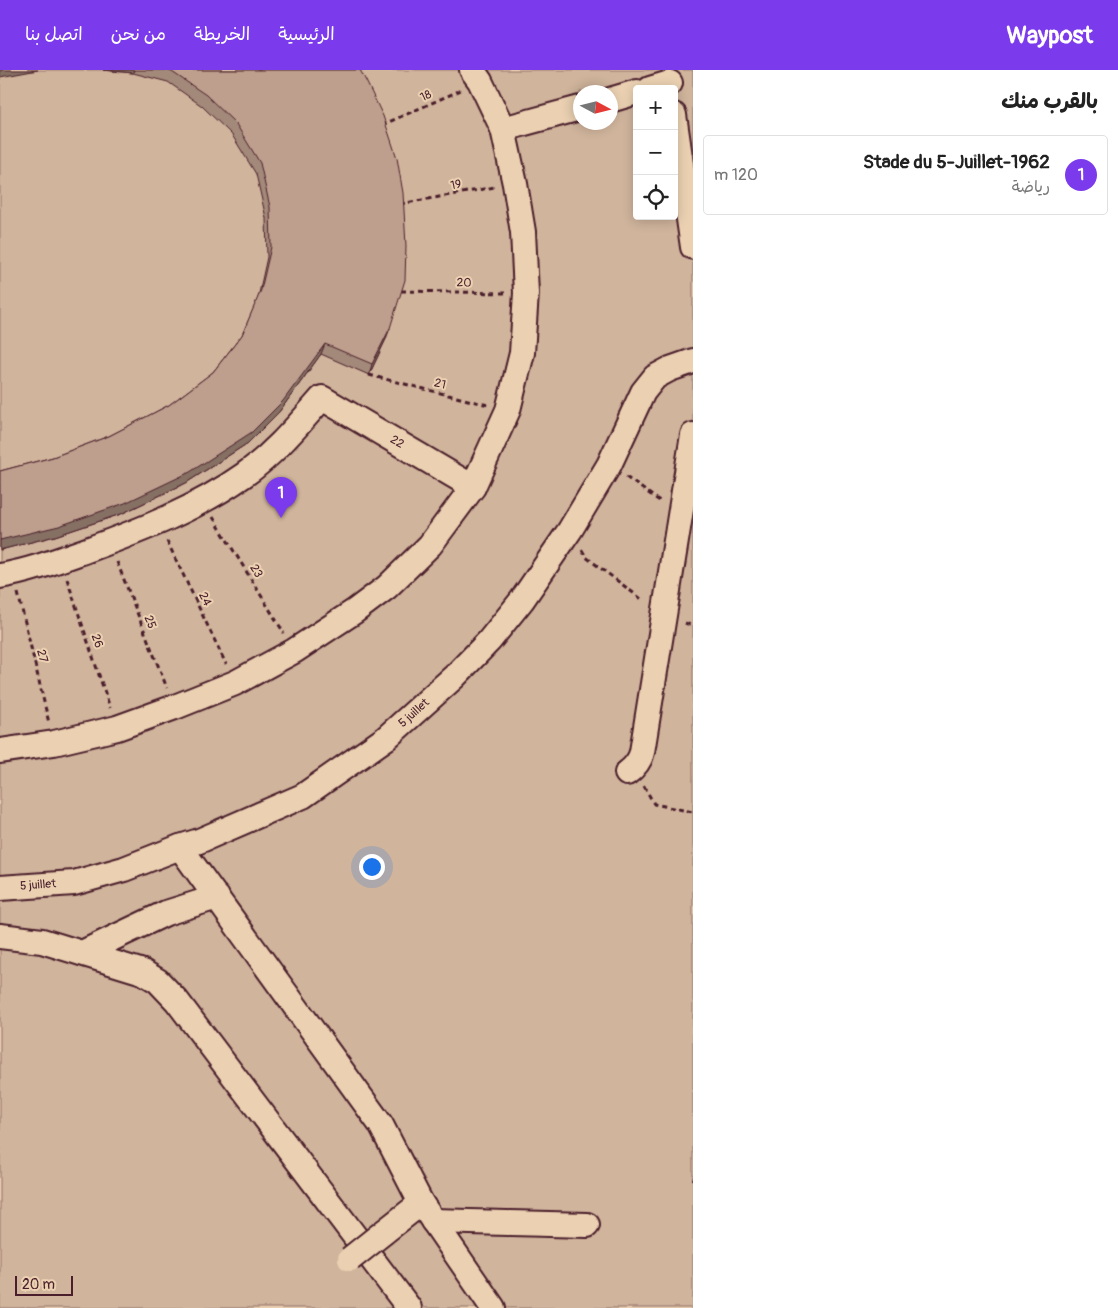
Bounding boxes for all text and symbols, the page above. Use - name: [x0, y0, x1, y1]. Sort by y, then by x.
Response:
- text: Waypost: [1006, 21, 1093, 50]
- text: اتصل بنا: [25, 23, 83, 46]
- text: من نحن: [111, 23, 166, 46]
- text: الخريطة: [194, 23, 250, 46]
- text: الرئيسية: [278, 23, 335, 46]
- north arrow: [573, 85, 618, 130]
- map controls: [633, 85, 678, 220]
- button: +: [633, 85, 678, 130]
- street label: 18: [418, 87, 434, 105]
- text: بالقرب منك: [1001, 88, 1098, 115]
- button: −: [633, 130, 678, 175]
- text: Stade du 5-Juillet-1962: [863, 150, 1050, 174]
- text: 120 m: [714, 165, 758, 185]
- text: 1: [1078, 165, 1084, 185]
- button: locate: [633, 175, 678, 220]
- street label: 19: [449, 177, 463, 193]
- text: رياضة: [1012, 177, 1050, 197]
- street label: 20: [456, 275, 472, 291]
- street label: 21: [433, 375, 447, 393]
- street label: 22: [387, 432, 407, 452]
- pin: 1: [265, 477, 297, 518]
- street label: 23: [246, 562, 266, 581]
- street label: 24: [195, 590, 215, 608]
- street label: 25: [141, 613, 159, 631]
- street label: 26: [88, 632, 106, 650]
- street label: 27: [33, 648, 51, 665]
- street label: 5 juillet: [396, 695, 433, 731]
- your location: [359, 854, 385, 880]
- street label: 5 juillet: [19, 876, 57, 894]
- scale bar: [15, 1273, 72, 1296]
- text: 20 m: [22, 1276, 55, 1293]

